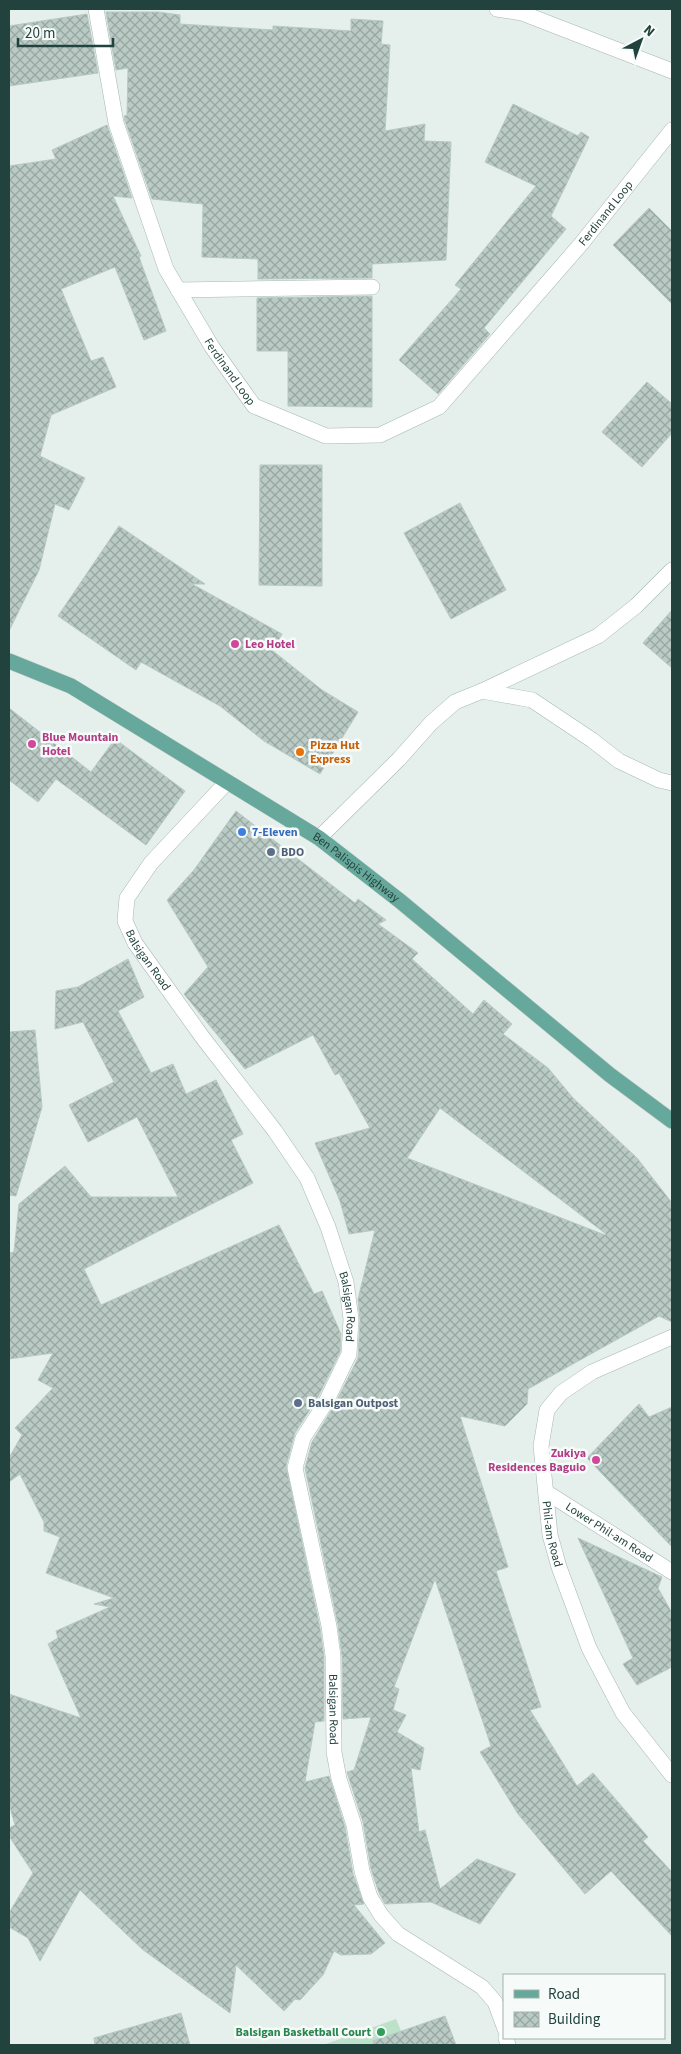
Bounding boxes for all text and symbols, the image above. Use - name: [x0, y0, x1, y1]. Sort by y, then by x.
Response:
- scale bar: [18, 15, 112, 47]
- north arrow: [616, 15, 666, 65]
- text: N: [639, 20, 659, 42]
- text: 20 m: [25, 23, 55, 44]
- street label: Ferdinand Loop: [575, 177, 638, 250]
- street label: Ferdinand Loop: [200, 335, 259, 409]
- place label: Leo Hotel: [245, 636, 295, 653]
- marker: Leo Hotel: [229, 638, 241, 650]
- place label: Blue Mountain Hotel: [42, 729, 119, 760]
- place label: Pizza Hut Express: [310, 737, 360, 768]
- marker: Blue Mountain Hotel: [26, 738, 38, 750]
- marker: Pizza Hut Express: [294, 746, 306, 758]
- place label: 7-Eleven: [252, 824, 298, 841]
- marker: 7-Eleven: [236, 826, 248, 838]
- street label: Ben Palispis Highway: [309, 828, 403, 907]
- place label: BDO: [281, 844, 304, 861]
- marker: BDO: [265, 846, 277, 858]
- street label: Balsigan Road: [121, 927, 174, 994]
- street label: Balsigan Road: [334, 1269, 359, 1342]
- place label: Balsigan Outpost: [308, 1395, 399, 1412]
- marker: Balsigan Outpost: [292, 1397, 304, 1409]
- place label: Zukiya Residences Baguio: [488, 1445, 586, 1476]
- marker: Zukiya Residences Baguio: [590, 1454, 602, 1466]
- street label: Lower Phil-am Road: [562, 1498, 656, 1567]
- street label: Phil-am Road: [538, 1500, 567, 1569]
- street label: Balsigan Road: [324, 1674, 342, 1745]
- legend: [503, 1974, 666, 2039]
- text: Road: [548, 1984, 580, 2005]
- text: Building: [548, 2009, 601, 2030]
- place label: Balsigan Basketball Court: [236, 2024, 371, 2041]
- marker: Balsigan Basketball Court: [375, 2026, 387, 2038]

